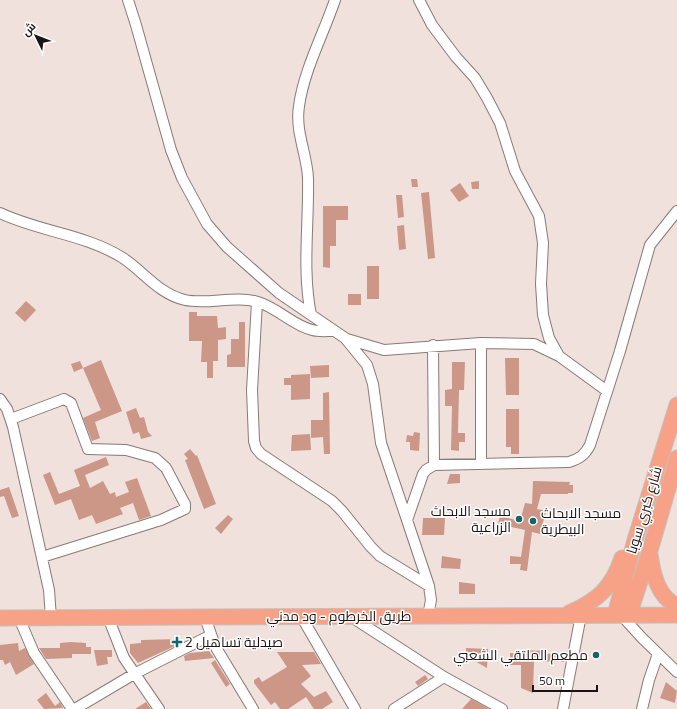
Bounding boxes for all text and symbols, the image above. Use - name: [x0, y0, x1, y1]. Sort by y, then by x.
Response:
- north arrow: [16, 16, 56, 56]
- text: ش: [18, 19, 39, 40]
- street label: شارع كبري سوبا: [620, 464, 669, 557]
- place label: مسجد الابحاث الزراعية: [431, 500, 511, 537]
- place label: مسجد الابحاث البيطرية: [541, 502, 621, 539]
- marker: مسجد الابحاث الزراعية: [514, 514, 524, 524]
- marker: مسجد الابحاث البيطرية: [528, 516, 538, 526]
- street label: طريق الخرطوم - ود مدني: [267, 605, 411, 628]
- place label: صيدلية تساهيل 2: [185, 631, 283, 652]
- marker: صيدلية تساهيل 2: [172, 637, 182, 647]
- place label: مطعم الملتقي الشعبي: [453, 644, 588, 667]
- marker: مطعم الملتقي الشعبي: [591, 650, 601, 660]
- scale bar: [533, 667, 597, 693]
- text: 50 m: [539, 671, 565, 690]

